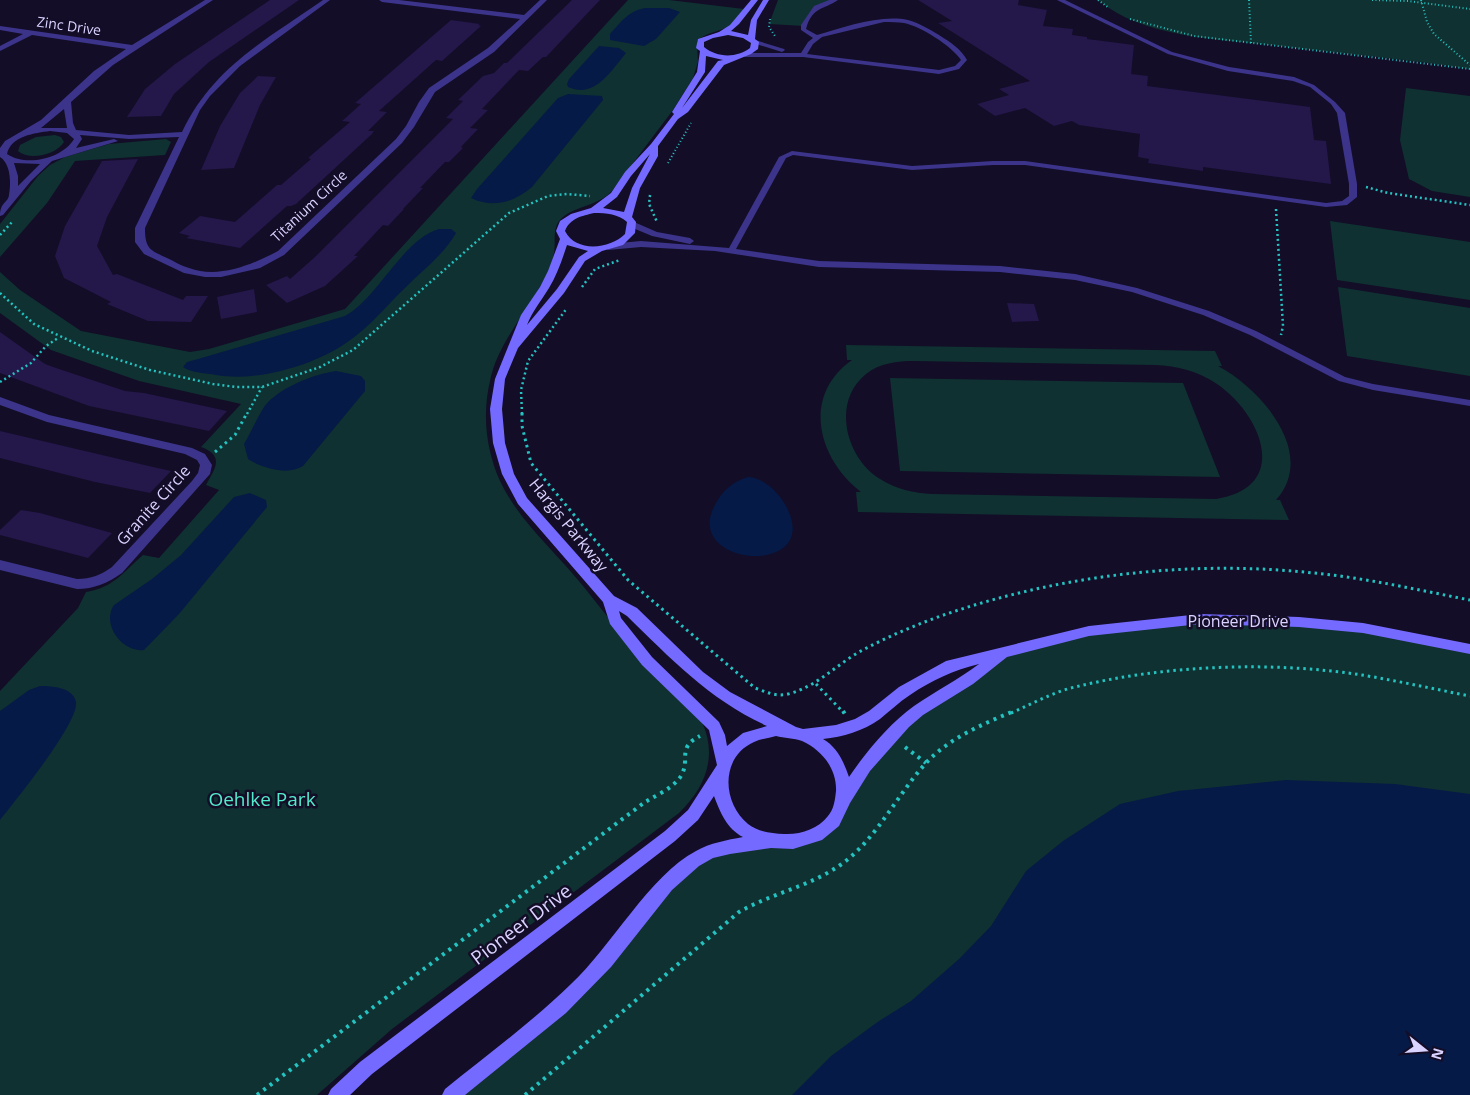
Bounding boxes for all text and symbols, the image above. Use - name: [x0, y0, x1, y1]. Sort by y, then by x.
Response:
- street label: Zinc Drive: [36, 12, 103, 39]
- street label: Titanium Circle: [267, 165, 351, 246]
- street label: Granite Circle: [111, 460, 195, 550]
- street label: Hargis Parkway: [524, 474, 614, 577]
- street label: Pioneer Drive: [1188, 610, 1288, 632]
- park label: Oehlke Park: [208, 786, 316, 812]
- street label: Pioneer Drive: [465, 878, 577, 970]
- north arrow: [1400, 1025, 1450, 1075]
- text: N: [1427, 1046, 1449, 1062]

